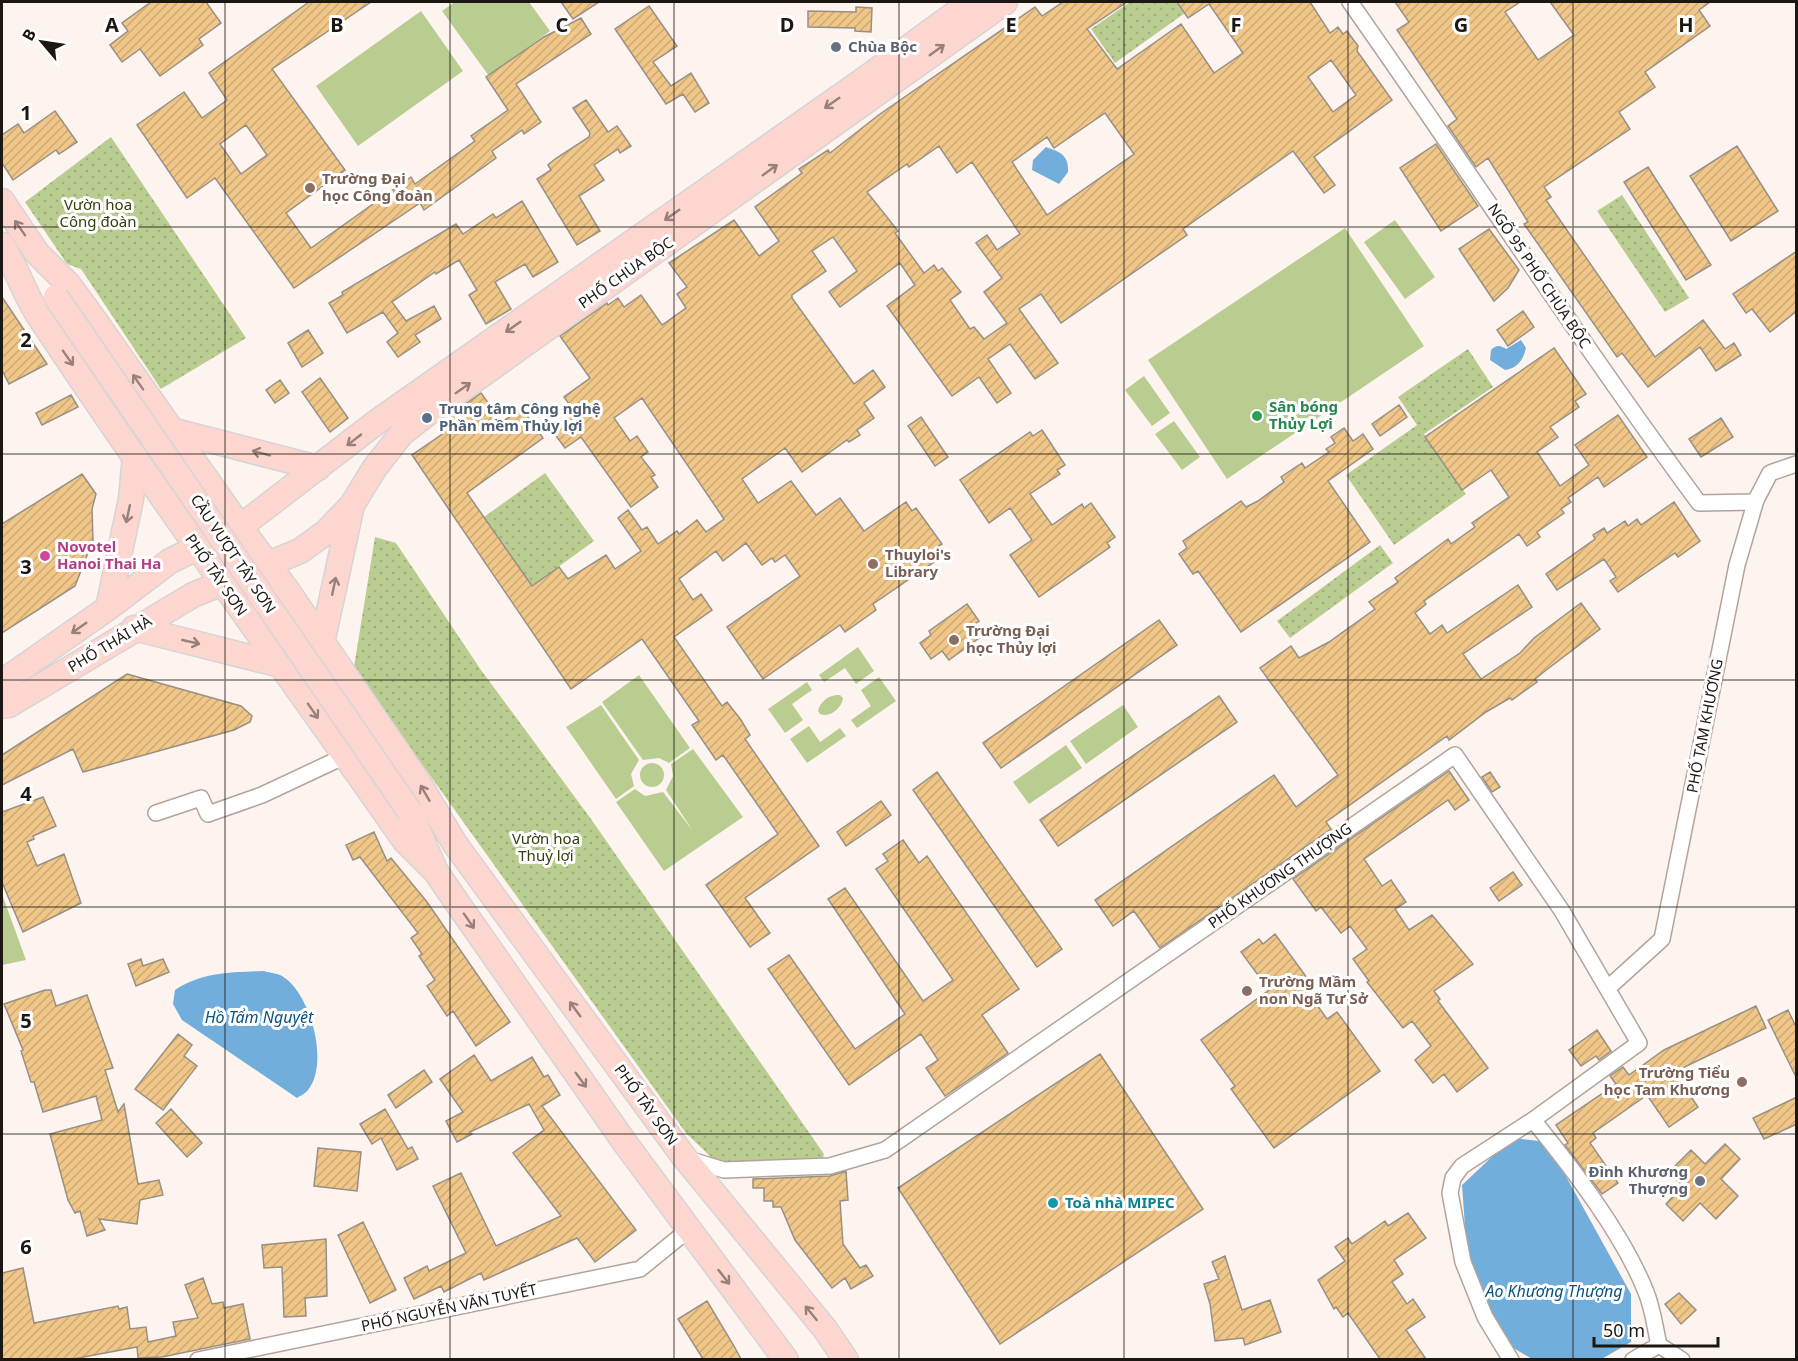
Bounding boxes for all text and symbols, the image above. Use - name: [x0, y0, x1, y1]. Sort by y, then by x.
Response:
- text: A: [105, 11, 119, 38]
- text: B: [330, 11, 344, 38]
- text: C: [556, 11, 569, 38]
- text: D: [780, 11, 794, 38]
- text: E: [1005, 11, 1017, 38]
- text: F: [1231, 11, 1241, 38]
- text: G: [1454, 11, 1468, 38]
- text: H: [1678, 11, 1694, 38]
- north arrow: [12, 12, 72, 72]
- text: B: [17, 25, 41, 45]
- place label: Chùa Bộc: [848, 36, 917, 56]
- marker: Chùa Bộc: [829, 40, 843, 54]
- one-way arrow: [929, 43, 945, 56]
- one-way arrow: [824, 97, 841, 109]
- text: 1: [20, 99, 32, 126]
- one-way arrow: [761, 164, 777, 177]
- place label: Trường Đại học Công đoàn: [322, 168, 433, 205]
- marker: Trường Đại học Công đoàn: [303, 181, 317, 195]
- park label: Vườn hoa Công đoàn: [60, 194, 136, 231]
- street label: NGÕ 95 PHỐ CHÙA BỘC: [1484, 199, 1596, 352]
- one-way arrow: [665, 209, 681, 221]
- one-way arrow: [14, 220, 26, 237]
- street label: PHỐ CHÙA BỘC: [574, 232, 677, 312]
- one-way arrow: [505, 321, 521, 333]
- text: 2: [20, 326, 32, 353]
- one-way arrow: [62, 349, 74, 366]
- one-way arrow: [132, 374, 144, 391]
- one-way arrow: [454, 382, 471, 394]
- place label: Sân bóng Thủy Lợi: [1269, 396, 1338, 433]
- place label: Trung tâm Công nghệ Phần mềm Thủy lợi: [439, 398, 601, 435]
- marker: Sân bóng Thủy Lợi: [1250, 409, 1264, 423]
- marker: Trung tâm Công nghệ Phần mềm Thủy lợi: [420, 411, 434, 425]
- one-way arrow: [346, 433, 362, 446]
- one-way arrow: [252, 447, 271, 459]
- street label: CẦU VƯỢT TÂY SƠN: [187, 490, 281, 617]
- one-way arrow: [122, 504, 133, 524]
- street label: PHỐ TÂY SƠN: [181, 530, 252, 619]
- place label: Novotel Hanoi Thai Ha: [57, 536, 161, 573]
- place label: Thuyloi's Library: [885, 544, 951, 581]
- marker: Novotel Hanoi Thai Ha: [38, 549, 52, 563]
- text: 3: [20, 553, 32, 580]
- marker: Thuyloi's Library: [866, 557, 880, 571]
- one-way arrow: [329, 577, 340, 596]
- street label: PHỐ THÁI HÀ: [64, 610, 156, 676]
- place label: Trường Đại học Thủy lợi: [966, 620, 1057, 657]
- one-way arrow: [72, 622, 88, 634]
- marker: Trường Đại học Thủy lợi: [947, 633, 961, 647]
- one-way arrow: [181, 637, 200, 648]
- street label: PHỐ TAM KHƯƠNG: [1681, 657, 1727, 795]
- one-way arrow: [307, 702, 319, 718]
- text: 4: [20, 780, 32, 807]
- one-way arrow: [419, 785, 431, 802]
- street label: PHỐ KHƯƠNG THƯỢNG: [1204, 818, 1355, 932]
- park label: Vườn hoa Thuỷ lợi: [512, 828, 580, 865]
- one-way arrow: [463, 912, 475, 928]
- place label: Trường Mầm non Ngã Tư Sở: [1259, 971, 1369, 1008]
- marker: Trường Mầm non Ngã Tư Sở: [1240, 984, 1254, 998]
- one-way arrow: [569, 1001, 581, 1017]
- water label: Hồ Tẩm Nguyệt: [205, 1006, 314, 1028]
- text: 5: [20, 1007, 32, 1034]
- street label: PHỐ TÂY SƠN: [611, 1060, 683, 1149]
- place label: Trường Tiểu học Tam Khương: [1604, 1062, 1730, 1099]
- one-way arrow: [575, 1072, 587, 1088]
- marker: Trường Tiểu học Tam Khương: [1735, 1075, 1749, 1089]
- place label: Đình Khương Thượng: [1589, 1161, 1688, 1198]
- marker: Đình Khương Thượng: [1693, 1174, 1707, 1188]
- place label: Toà nhà MIPEC: [1065, 1192, 1175, 1212]
- marker: Toà nhà MIPEC: [1046, 1196, 1060, 1210]
- text: 6: [20, 1233, 32, 1260]
- one-way arrow: [717, 1268, 730, 1284]
- street label: PHỐ NGUYỄN VĂN TUYẾT: [359, 1278, 539, 1335]
- water label: Ao Khương Thượng: [1484, 1280, 1623, 1302]
- one-way arrow: [805, 1305, 818, 1321]
- scale bar: [1594, 1310, 1718, 1348]
- text: 50 m: [1603, 1318, 1645, 1342]

